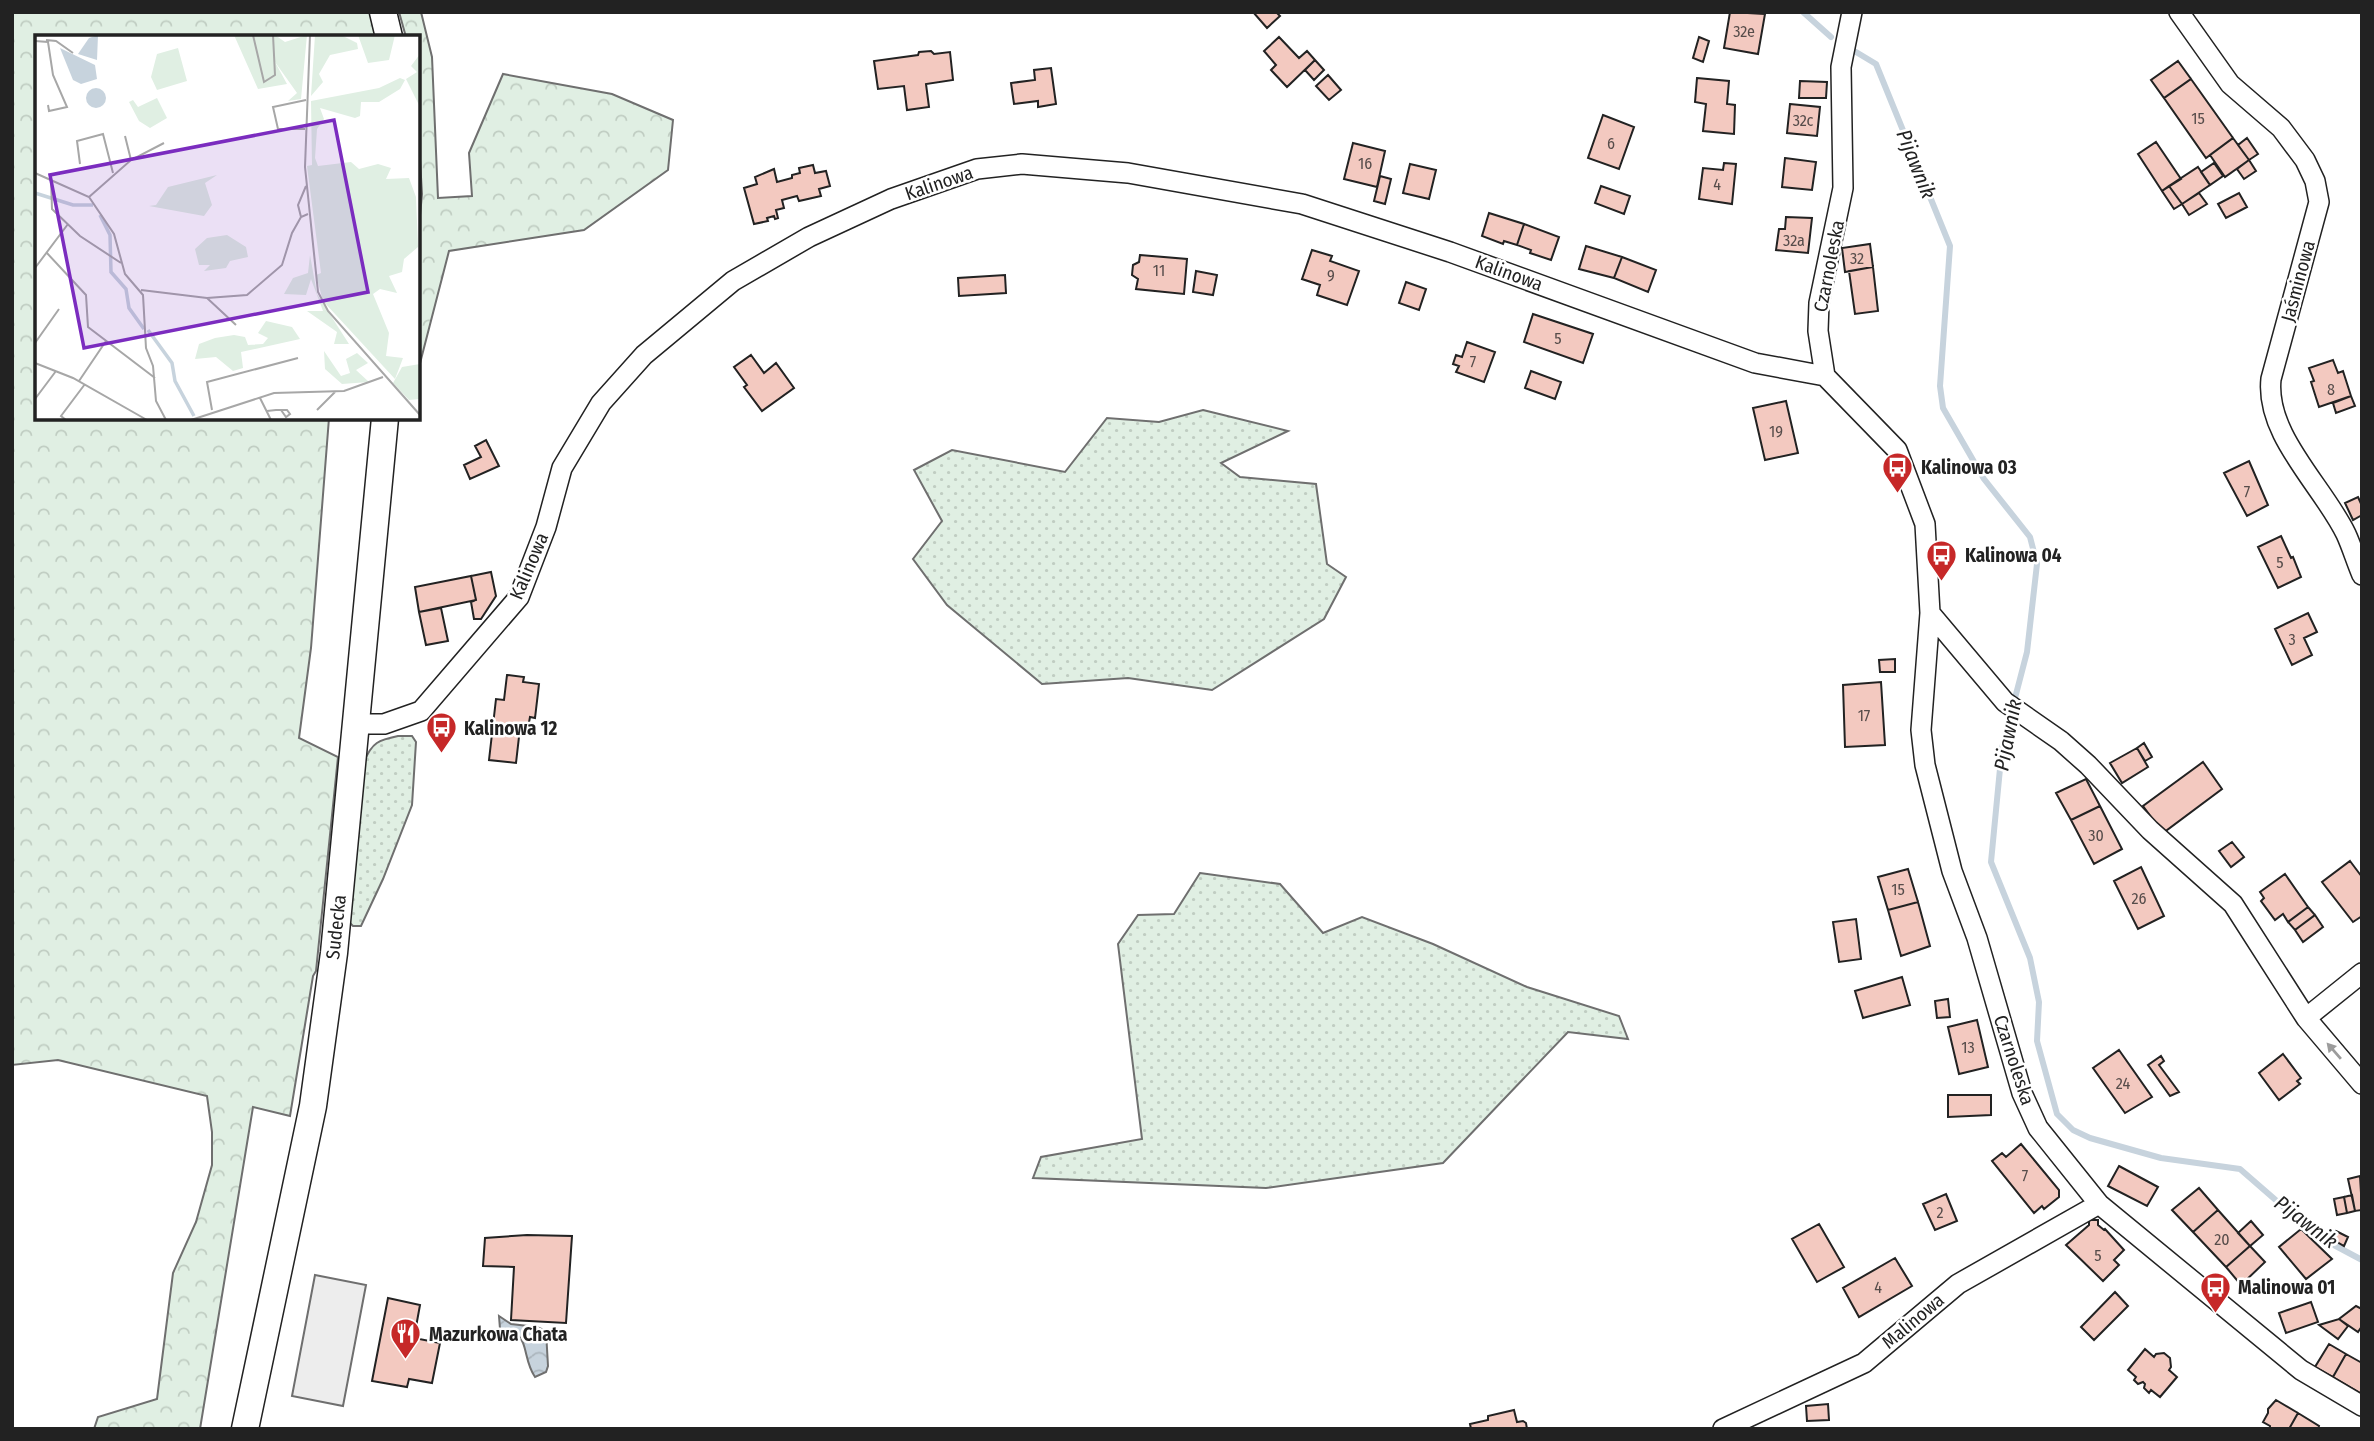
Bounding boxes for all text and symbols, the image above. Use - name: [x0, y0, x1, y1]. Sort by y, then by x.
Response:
- house number: 32e: [1733, 22, 1755, 41]
- inset map: [35, 35, 420, 420]
- house number: 15: [2191, 109, 2205, 128]
- house number: 32c: [1793, 111, 1813, 130]
- water label: Pijawnik: [1890, 125, 1942, 203]
- house number: 6: [1607, 134, 1615, 153]
- house number: 16: [1358, 154, 1372, 173]
- street label: Kalinowa: [902, 161, 976, 205]
- house number: 4: [1713, 175, 1721, 194]
- street label: Czarnoleska: [1809, 218, 1849, 314]
- house number: 32a: [1783, 231, 1805, 250]
- street label: Jaśminowa: [2276, 238, 2320, 324]
- house number: 32: [1850, 249, 1864, 268]
- street label: Kalinowa: [1472, 250, 1546, 296]
- house number: 11: [1153, 261, 1165, 280]
- house number: 9: [1327, 266, 1335, 285]
- house number: 5: [1554, 329, 1562, 348]
- house number: 7: [1470, 352, 1477, 371]
- house number: 8: [2327, 380, 2335, 399]
- house number: 19: [1769, 422, 1783, 441]
- bus stop icon: Kalinowa 03: [1881, 450, 1915, 494]
- place label: Kalinowa 03: [1921, 456, 2017, 479]
- house number: 7: [2244, 482, 2251, 501]
- street label: Kalinowa: [505, 529, 553, 603]
- bus stop icon: Kalinowa 04: [1925, 538, 1959, 582]
- place label: Kalinowa 04: [1965, 544, 2062, 567]
- house number: 5: [2276, 553, 2284, 572]
- house number: 3: [2288, 630, 2296, 649]
- water label: Pijawnik: [1988, 697, 2028, 773]
- house number: 17: [1858, 706, 1871, 725]
- bus stop icon: Kalinowa 12: [424, 711, 458, 755]
- place label: Kalinowa 12: [464, 717, 558, 740]
- house number: 30: [2088, 826, 2104, 845]
- house number: 15: [1891, 880, 1905, 899]
- house number: 26: [2132, 889, 2147, 908]
- street label: Sudecka: [321, 893, 351, 961]
- street label: Czarnoleska: [1989, 1012, 2039, 1108]
- house number: 13: [1961, 1038, 1975, 1057]
- one-way arrow: [2327, 1042, 2342, 1059]
- house number: 24: [2116, 1074, 2130, 1093]
- house number: 7: [2022, 1166, 2029, 1185]
- water label: Pijawnik: [2269, 1190, 2343, 1254]
- house number: 2: [1936, 1203, 1944, 1222]
- house number: 20: [2214, 1230, 2230, 1249]
- house number: 5: [2094, 1246, 2102, 1265]
- bus stop icon: Malinowa 01: [2198, 1270, 2232, 1314]
- place label: Malinowa 01: [2238, 1276, 2335, 1299]
- house number: 4: [1874, 1278, 1882, 1297]
- street label: Malinowa: [1877, 1288, 1949, 1354]
- restaurant icon: Mazurkowa Chata: [389, 1317, 423, 1361]
- place label: Mazurkowa Chata: [429, 1323, 568, 1346]

